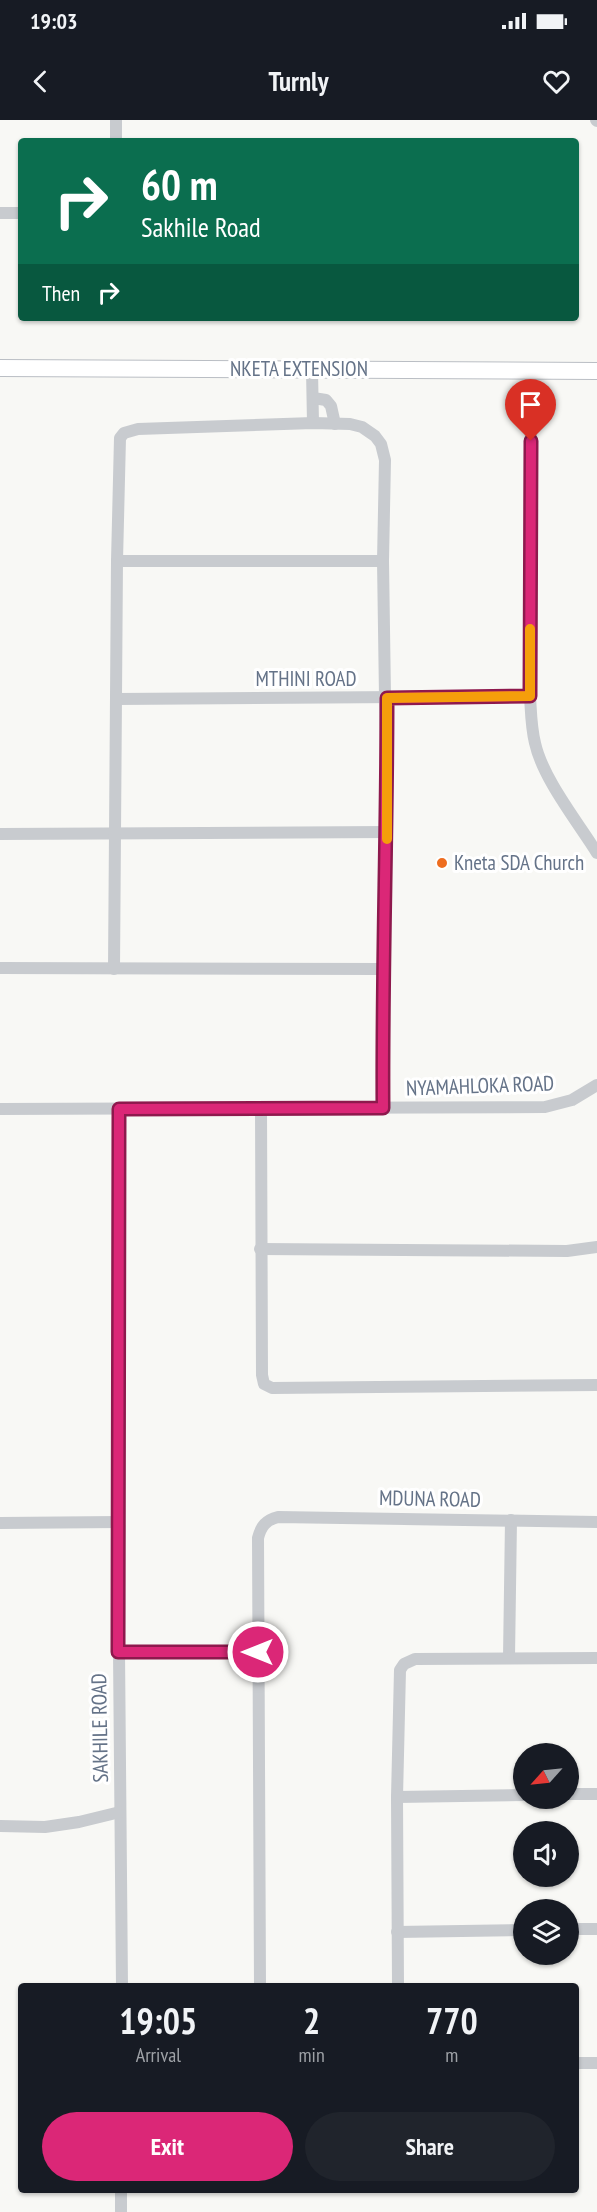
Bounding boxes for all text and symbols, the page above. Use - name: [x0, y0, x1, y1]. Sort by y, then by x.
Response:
- text: 19:03: [30, 7, 78, 35]
- text: Turnly: [269, 64, 328, 98]
- icon: back: [24, 65, 57, 98]
- icon: heart: [540, 65, 573, 98]
- text: 60 m: [141, 157, 218, 212]
- icon: right: [42, 162, 120, 240]
- text: Sakhile Road: [141, 210, 261, 244]
- icon: right: [92, 276, 125, 309]
- text: Then: [42, 279, 80, 307]
- street label: NKETA EXTENSION: [230, 355, 368, 382]
- pin: [505, 379, 556, 441]
- icon: arrive: [514, 388, 547, 421]
- street label: MTHINI ROAD: [255, 665, 357, 692]
- place label: Kneta SDA Church: [454, 849, 584, 876]
- marker: Kneta SDA Church: [435, 856, 449, 870]
- street label: NYAMAHLOKA ROAD: [405, 1069, 555, 1102]
- street label: MDUNA ROAD: [379, 1484, 481, 1513]
- position arrow: [226, 1620, 290, 1684]
- street label: SAKHILE ROAD: [85, 1673, 114, 1783]
- north arrow: [513, 1743, 579, 1809]
- map controls: [513, 1743, 579, 1965]
- button: sound: [513, 1821, 579, 1887]
- button: layers: [513, 1899, 579, 1965]
- text: 19:05: [119, 1997, 197, 2044]
- text: 2: [303, 1997, 320, 2044]
- text: 770: [426, 1997, 478, 2044]
- text: Arrival: [136, 2042, 181, 2068]
- text: min: [299, 2042, 325, 2068]
- text: m: [445, 2042, 458, 2068]
- button: Exit: [42, 2112, 293, 2181]
- button: Share: [305, 2112, 555, 2181]

